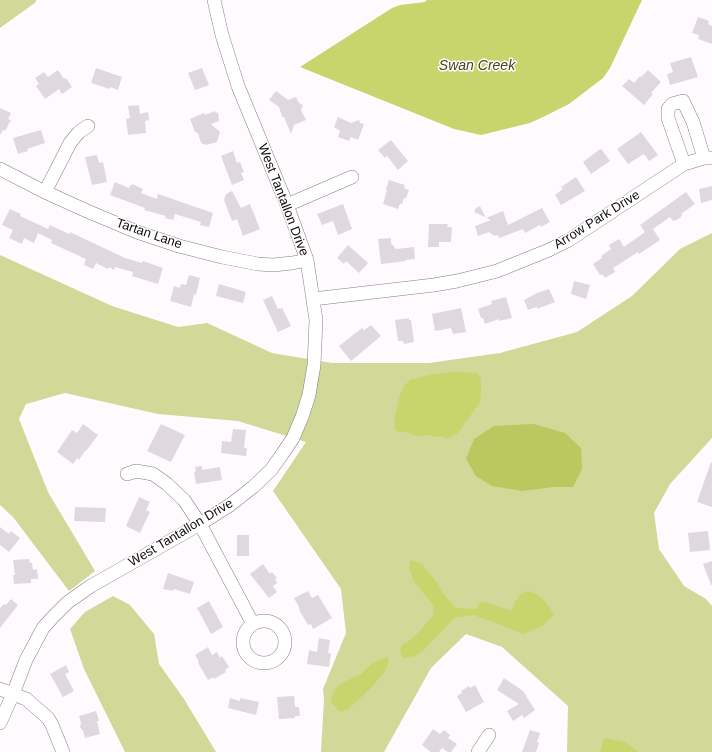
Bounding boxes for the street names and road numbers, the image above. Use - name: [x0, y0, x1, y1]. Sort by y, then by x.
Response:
- street label: West Tantallon Drive: [254, 142, 312, 258]
- street label: Arrow Park Drive: [551, 187, 643, 253]
- street label: Tartan Lane: [114, 215, 184, 253]
- street label: West Tantallon Drive: [126, 496, 236, 570]

